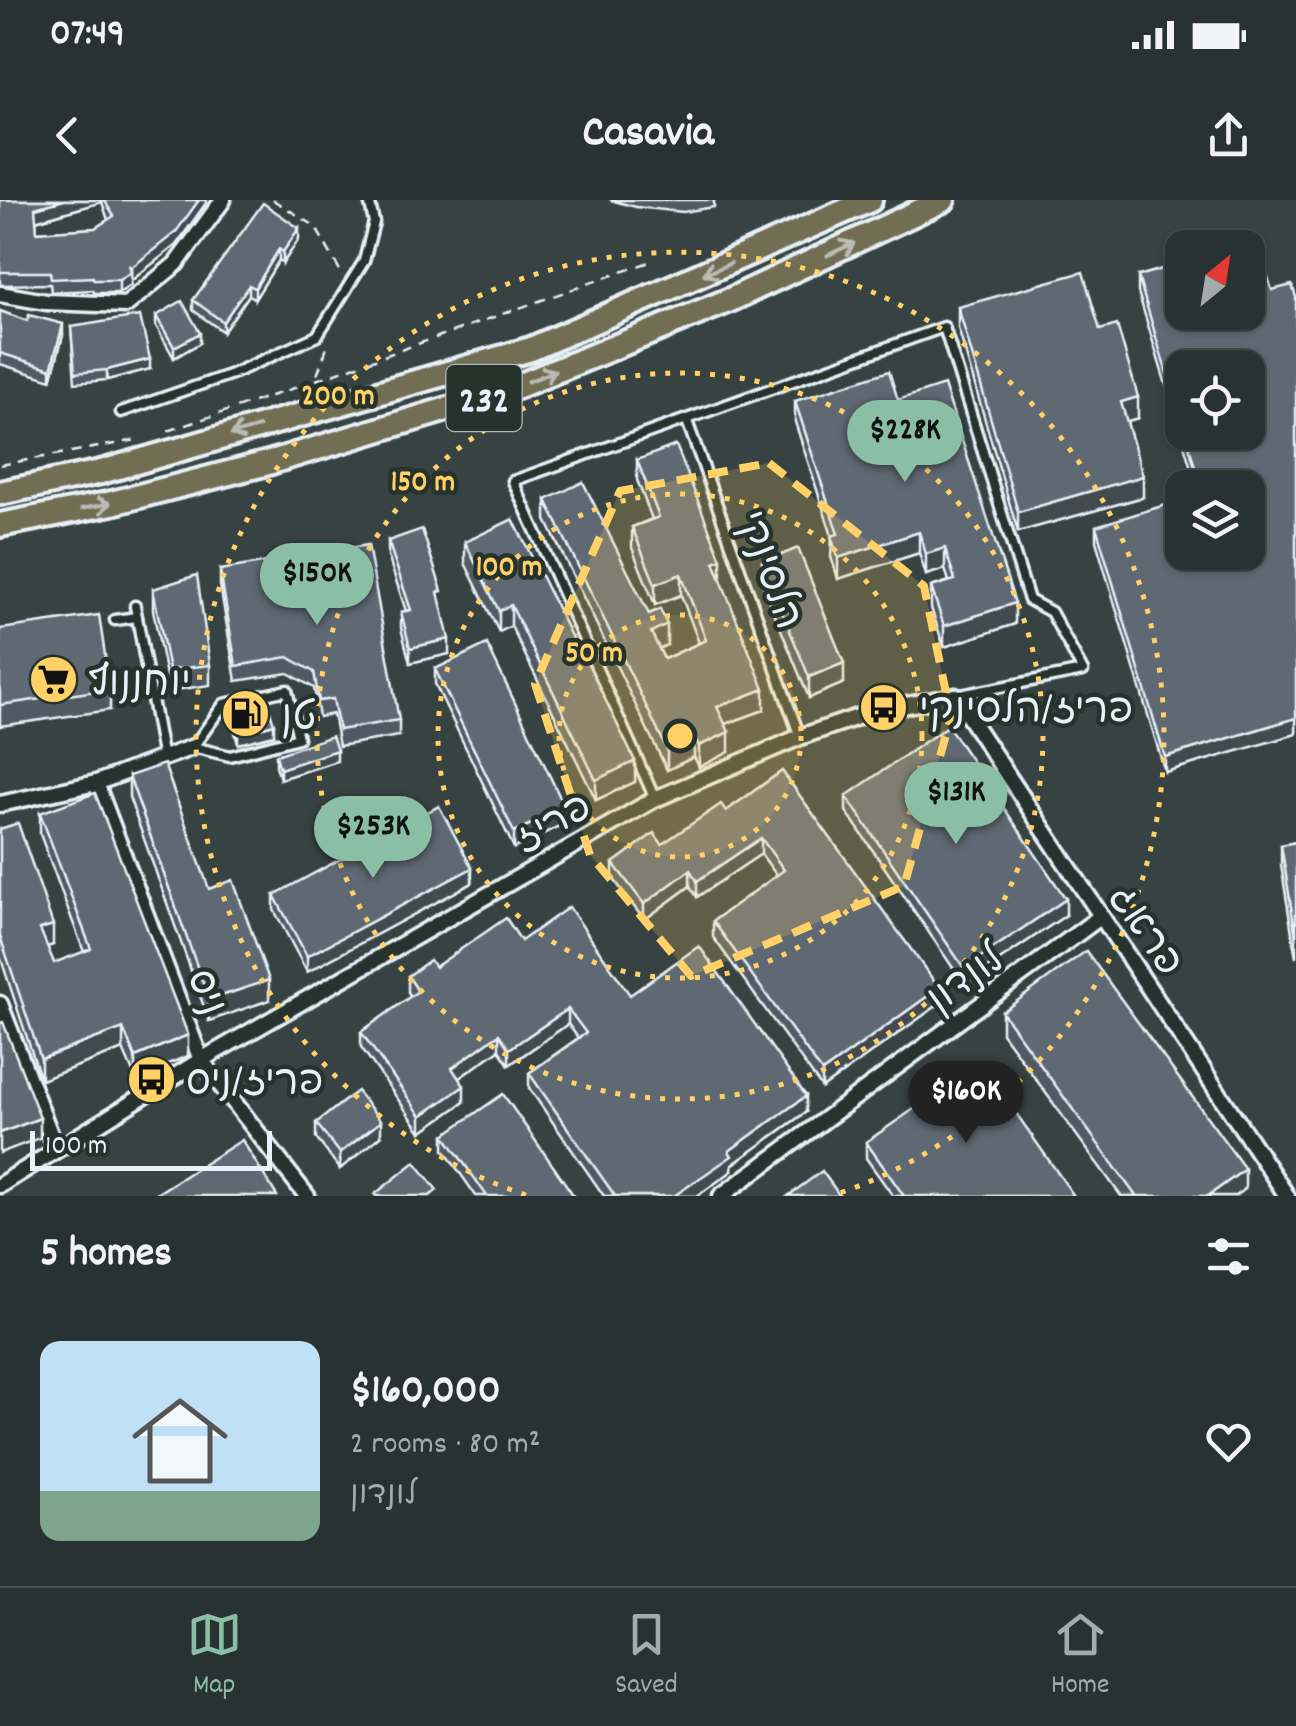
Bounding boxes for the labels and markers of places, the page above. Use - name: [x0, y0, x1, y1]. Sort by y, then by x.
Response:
- pin: $228K: [835, 400, 975, 485]
- pin: $150K: [247, 543, 387, 628]
- supermarket icon: יוחננוף: [27, 654, 79, 706]
- place label: יוחננוף: [88, 658, 191, 715]
- bus stop icon: פריז/הלסינקי: [858, 681, 910, 733]
- place label: פריז/הלסינקי: [919, 685, 1133, 742]
- fuel station icon: טן: [220, 688, 272, 740]
- place label: טן: [281, 692, 317, 749]
- centre of rings: [662, 718, 698, 754]
- pin: $131K: [886, 762, 1026, 847]
- pin: $253K: [303, 796, 443, 881]
- bus stop icon: פריז/ניס: [125, 1053, 177, 1105]
- place label: פריז/ניס: [186, 1057, 323, 1114]
- pin: $160K: [896, 1061, 1036, 1146]

